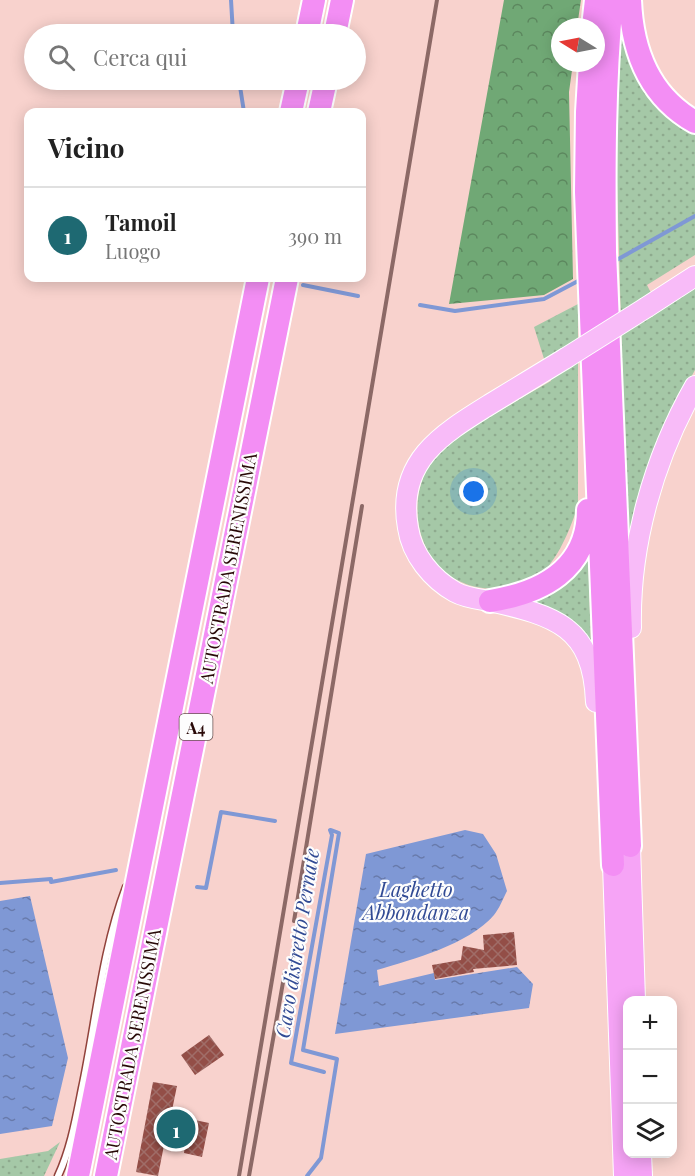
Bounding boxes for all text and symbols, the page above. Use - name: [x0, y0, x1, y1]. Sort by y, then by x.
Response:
- north arrow: [551, 18, 605, 72]
- search box: [24, 24, 366, 90]
- icon: search: [45, 41, 78, 74]
- text: Cerca qui: [93, 42, 187, 72]
- text: Vicino: [48, 130, 125, 165]
- text: Tamoil: [105, 207, 177, 237]
- text: 1: [64, 222, 71, 249]
- text: 390 m: [288, 222, 342, 249]
- text: Luogo: [105, 237, 161, 264]
- street label: AUTOSTRADA SERENISSIMA: [194, 450, 262, 687]
- your location: [459, 477, 488, 506]
- road number: A4: [180, 714, 212, 740]
- water label: Cavo distretto Pernate: [268, 846, 324, 1040]
- water label: Laghetto Abbondanza: [361, 875, 469, 925]
- street label: AUTOSTRADA SERENISSIMA: [98, 926, 166, 1163]
- map controls: [623, 996, 677, 1158]
- button: +: [623, 996, 677, 1050]
- button: −: [623, 1050, 677, 1104]
- button: layers: [623, 1104, 677, 1158]
- pin: 1: [156, 1106, 195, 1152]

